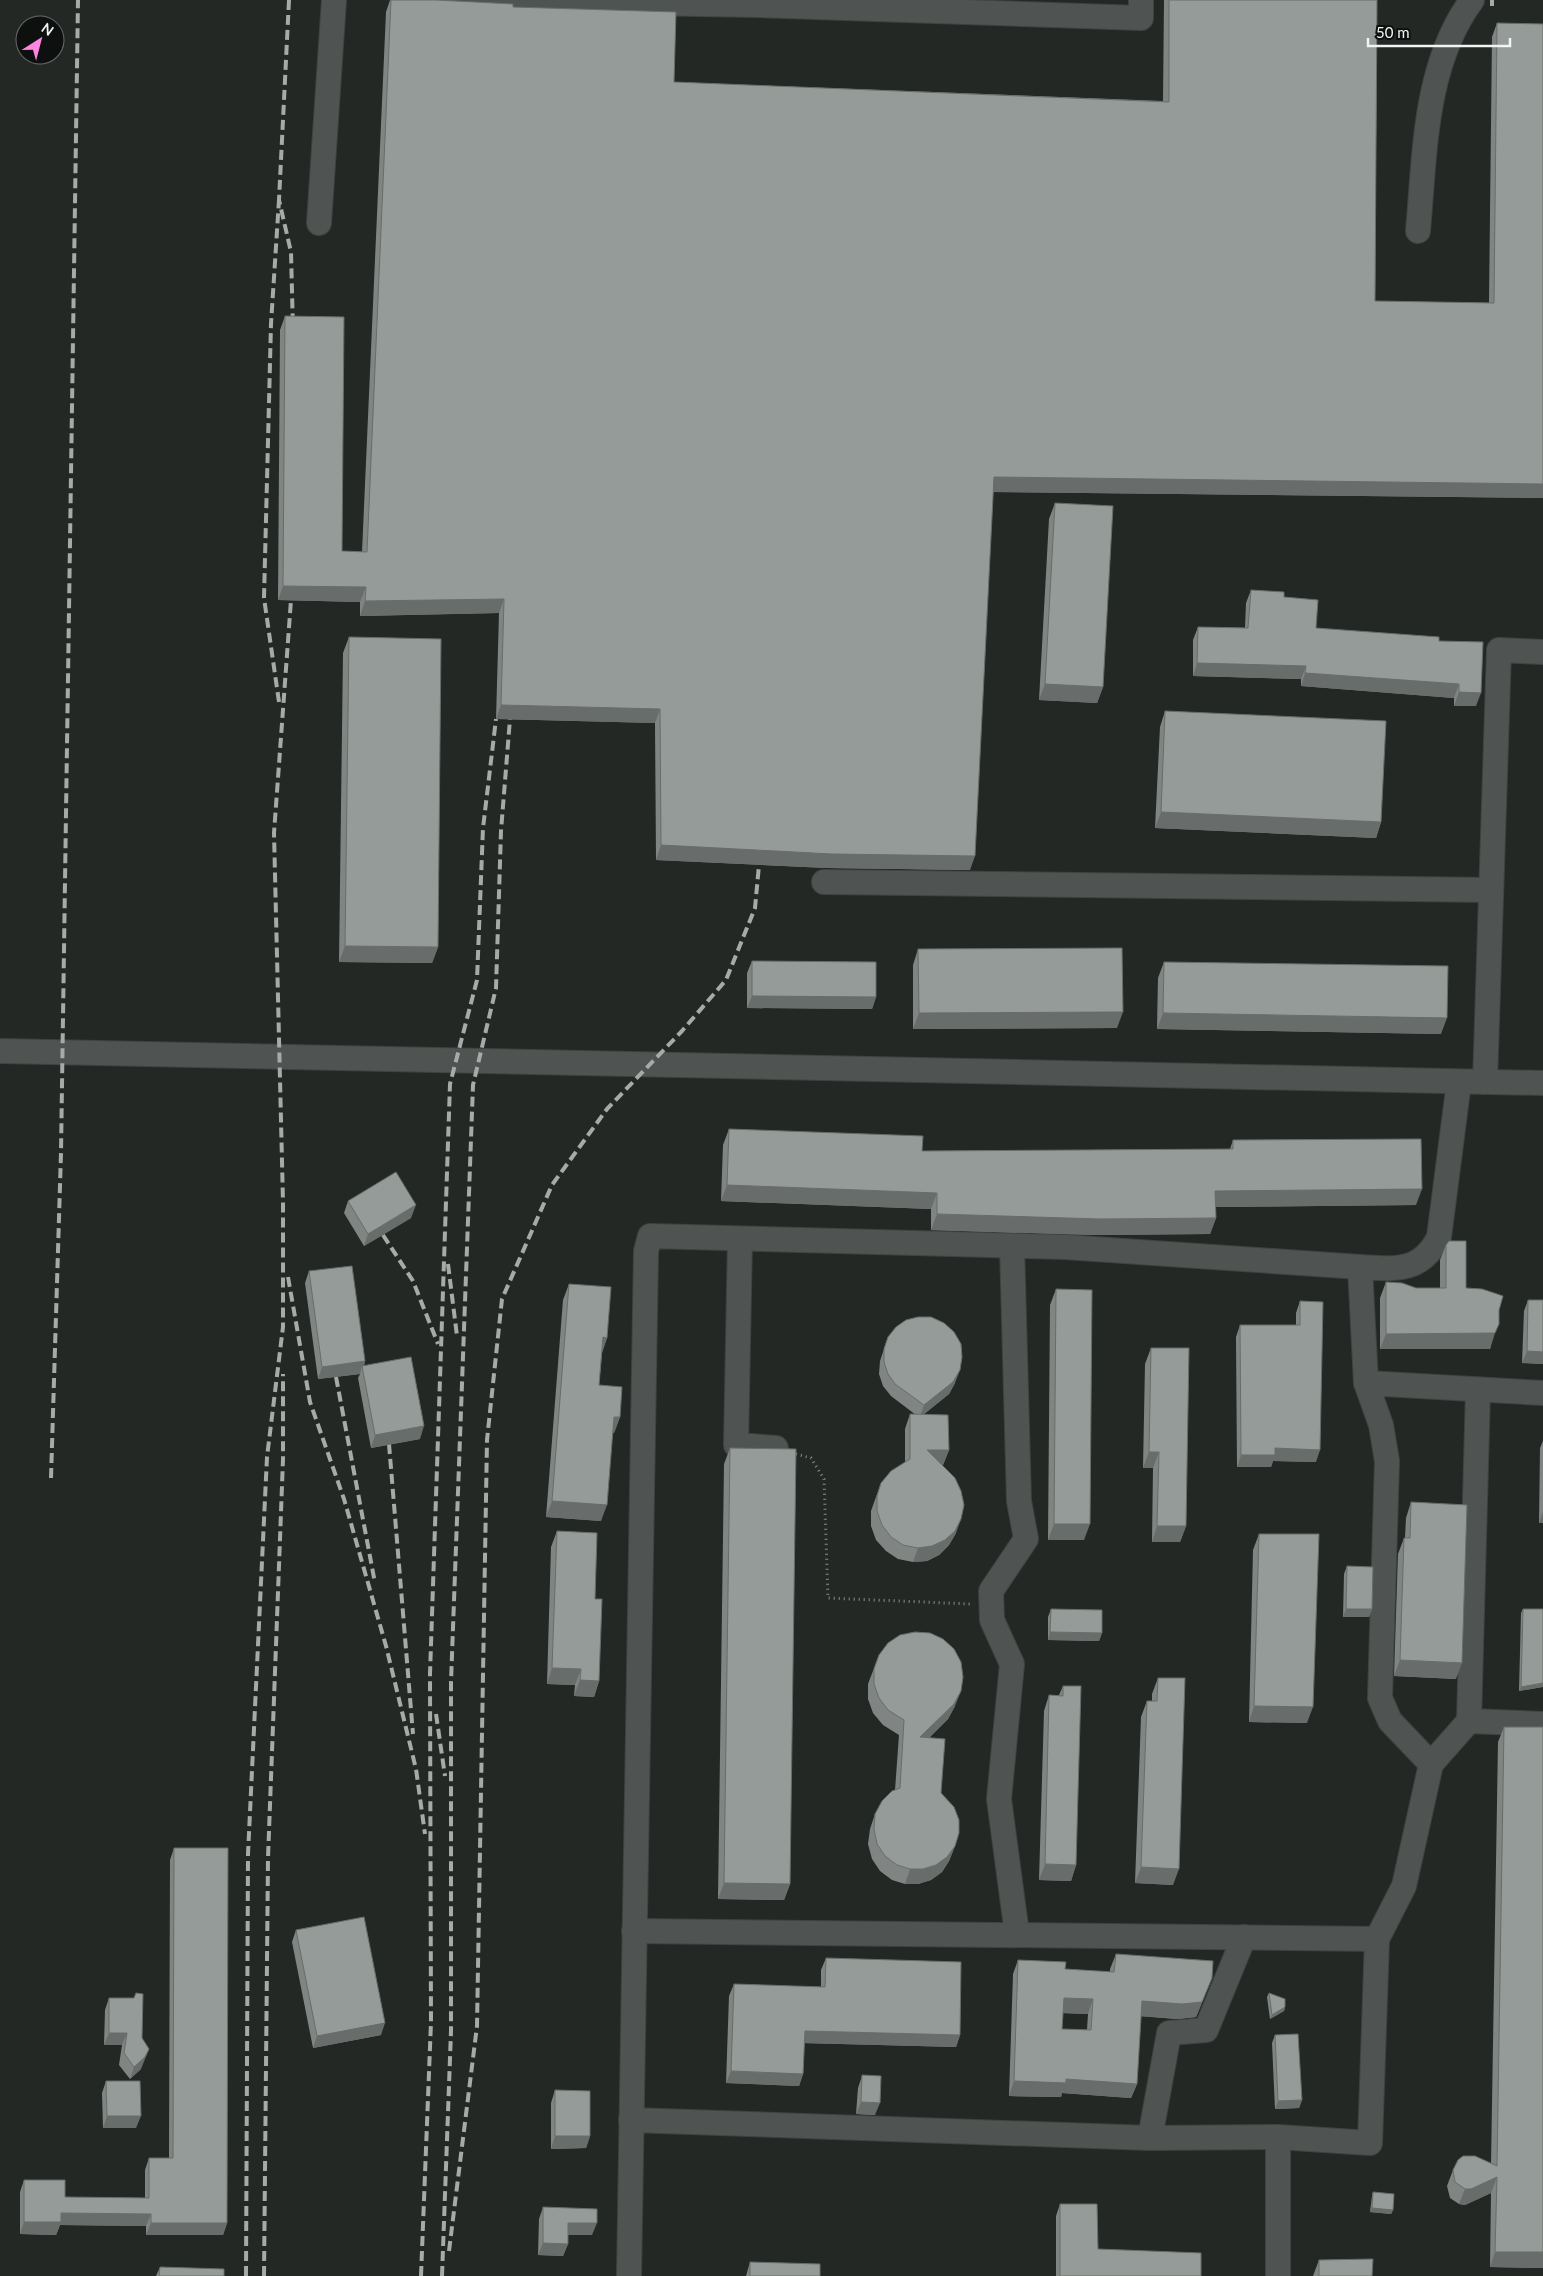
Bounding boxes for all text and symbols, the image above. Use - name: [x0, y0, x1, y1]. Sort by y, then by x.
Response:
- north arrow: [15, 15, 65, 65]
- scale bar: [1368, 15, 1510, 47]
- text: N: [39, 19, 57, 39]
- text: 50 m: [1376, 23, 1410, 41]

